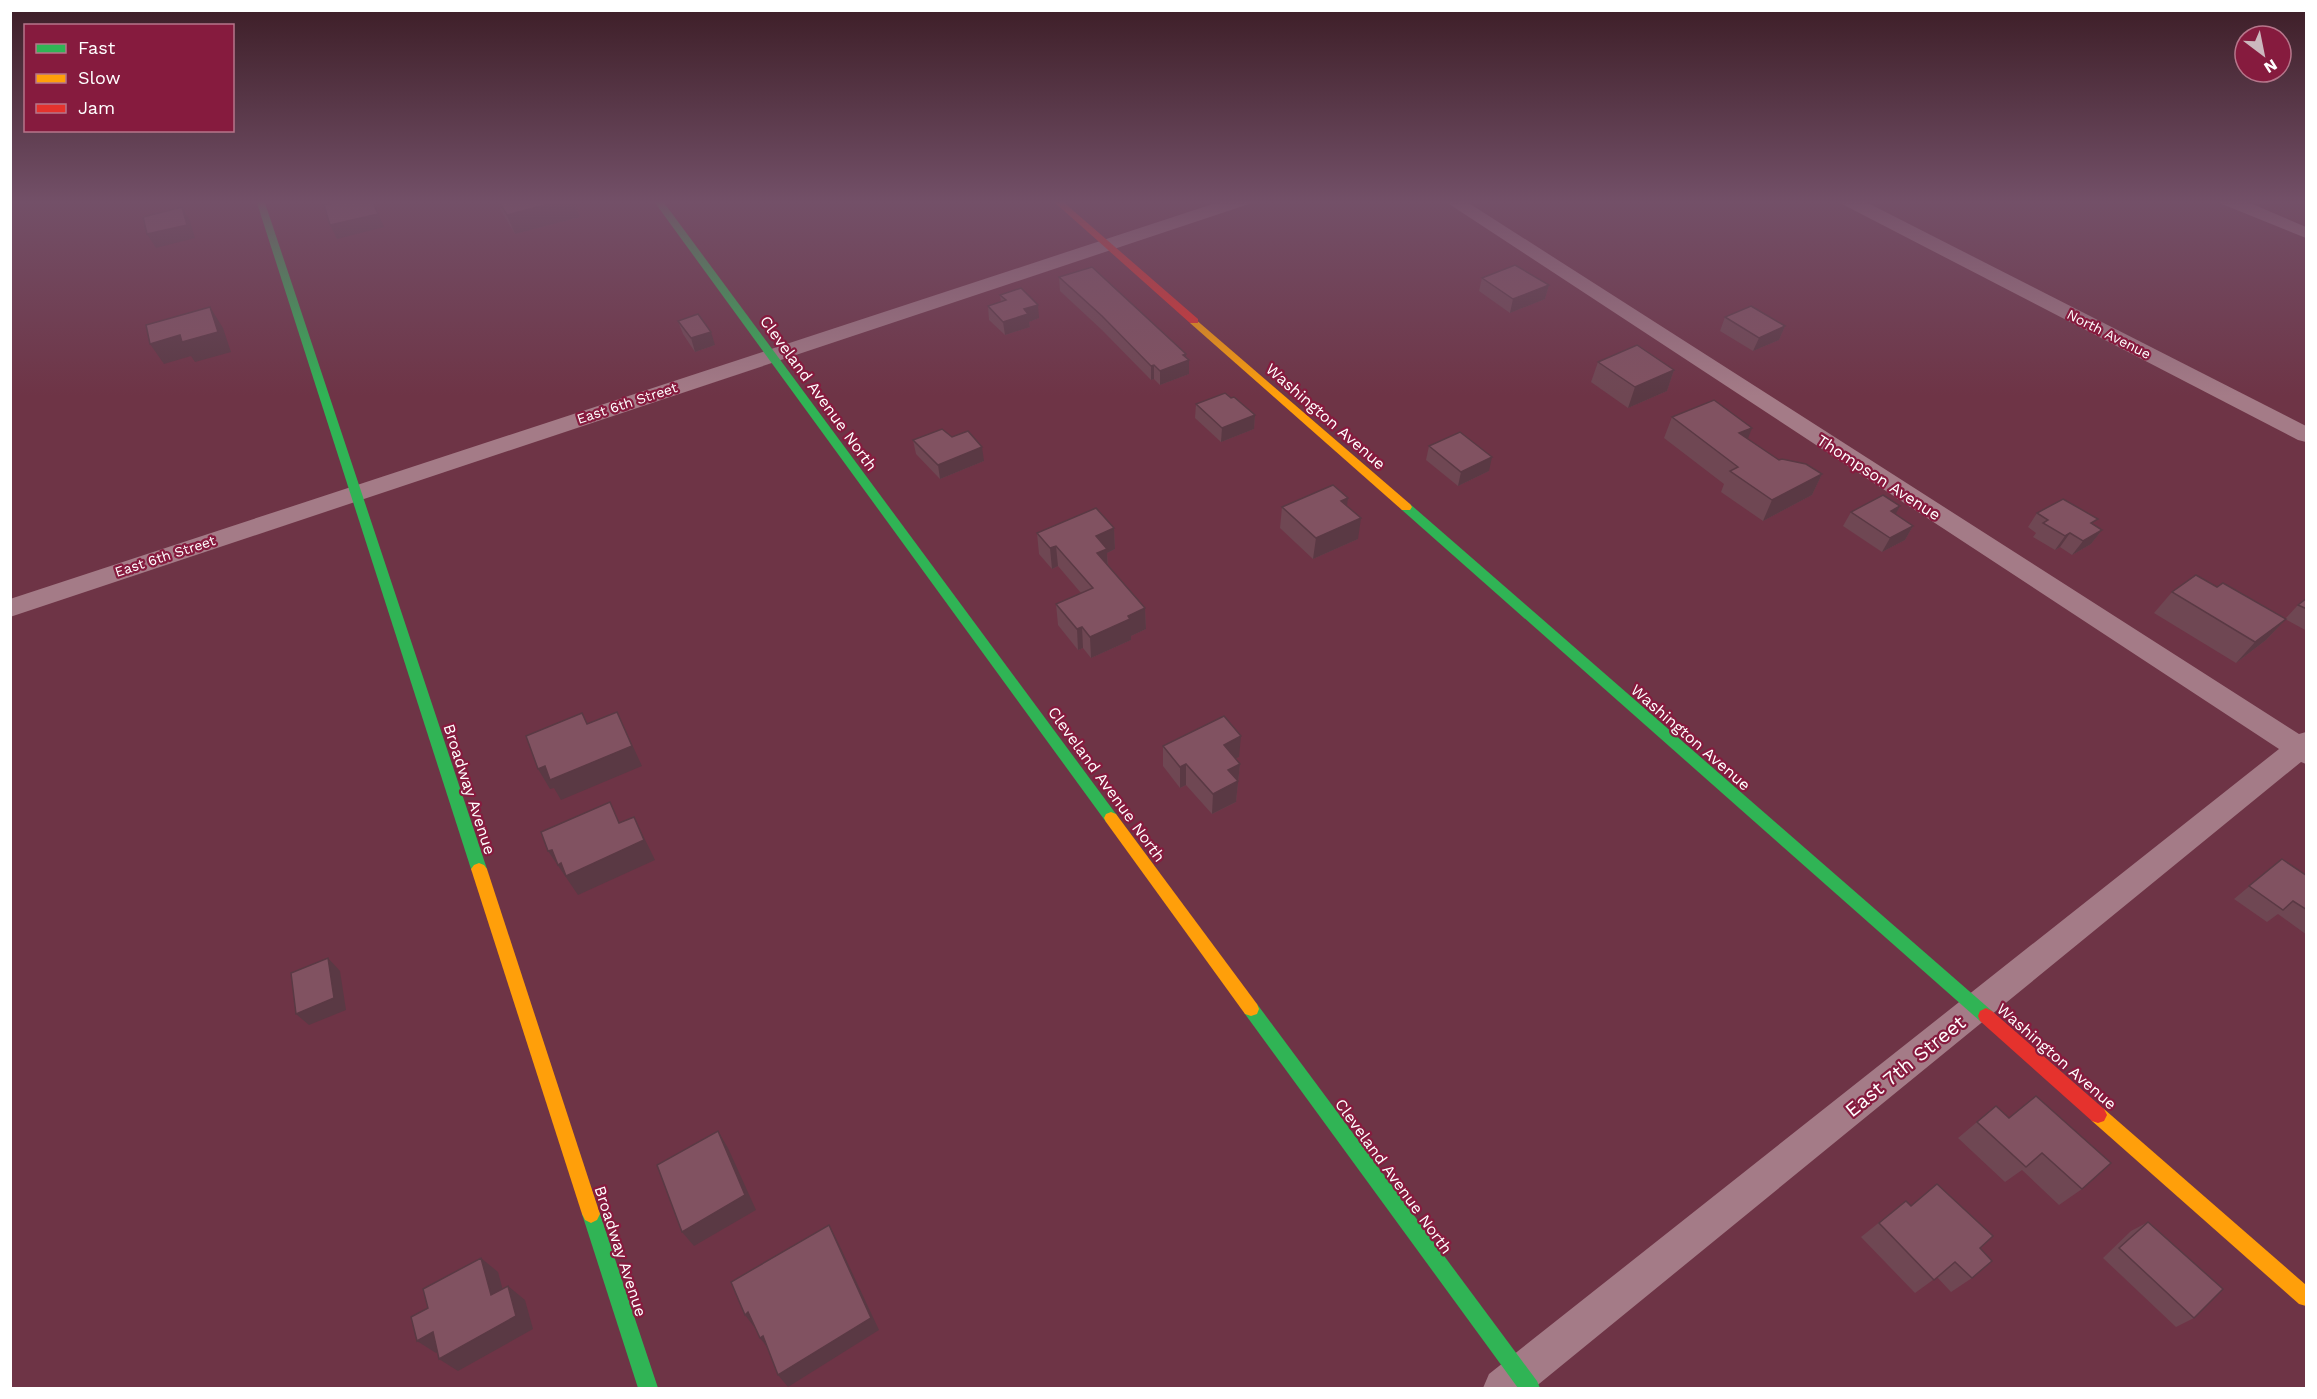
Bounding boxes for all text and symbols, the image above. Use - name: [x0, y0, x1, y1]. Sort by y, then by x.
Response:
- legend: [24, 24, 234, 132]
- north arrow: [2233, 24, 2293, 84]
- text: Fast: [78, 37, 116, 58]
- text: N: [2261, 55, 2281, 77]
- text: Slow: [78, 67, 121, 88]
- text: Jam: [78, 97, 115, 118]
- street label: North Avenue: [2064, 306, 2154, 362]
- street label: Cleveland Avenue North: [756, 312, 881, 475]
- street label: Washington Avenue: [1262, 359, 1389, 474]
- street label: East 6th Street: [575, 379, 679, 427]
- street label: Thompson Avenue: [1813, 430, 1944, 524]
- street label: East 6th Street: [113, 532, 217, 580]
- street label: Washington Avenue: [1627, 680, 1754, 795]
- street label: Cleveland Avenue North: [1044, 703, 1169, 866]
- street label: Broadway Avenue: [439, 721, 500, 857]
- street label: Washington Avenue: [1993, 999, 2120, 1114]
- street label: East 7th Street: [1840, 1010, 1971, 1122]
- street label: Cleveland Avenue North: [1331, 1095, 1456, 1258]
- street label: Broadway Avenue: [590, 1183, 651, 1319]

